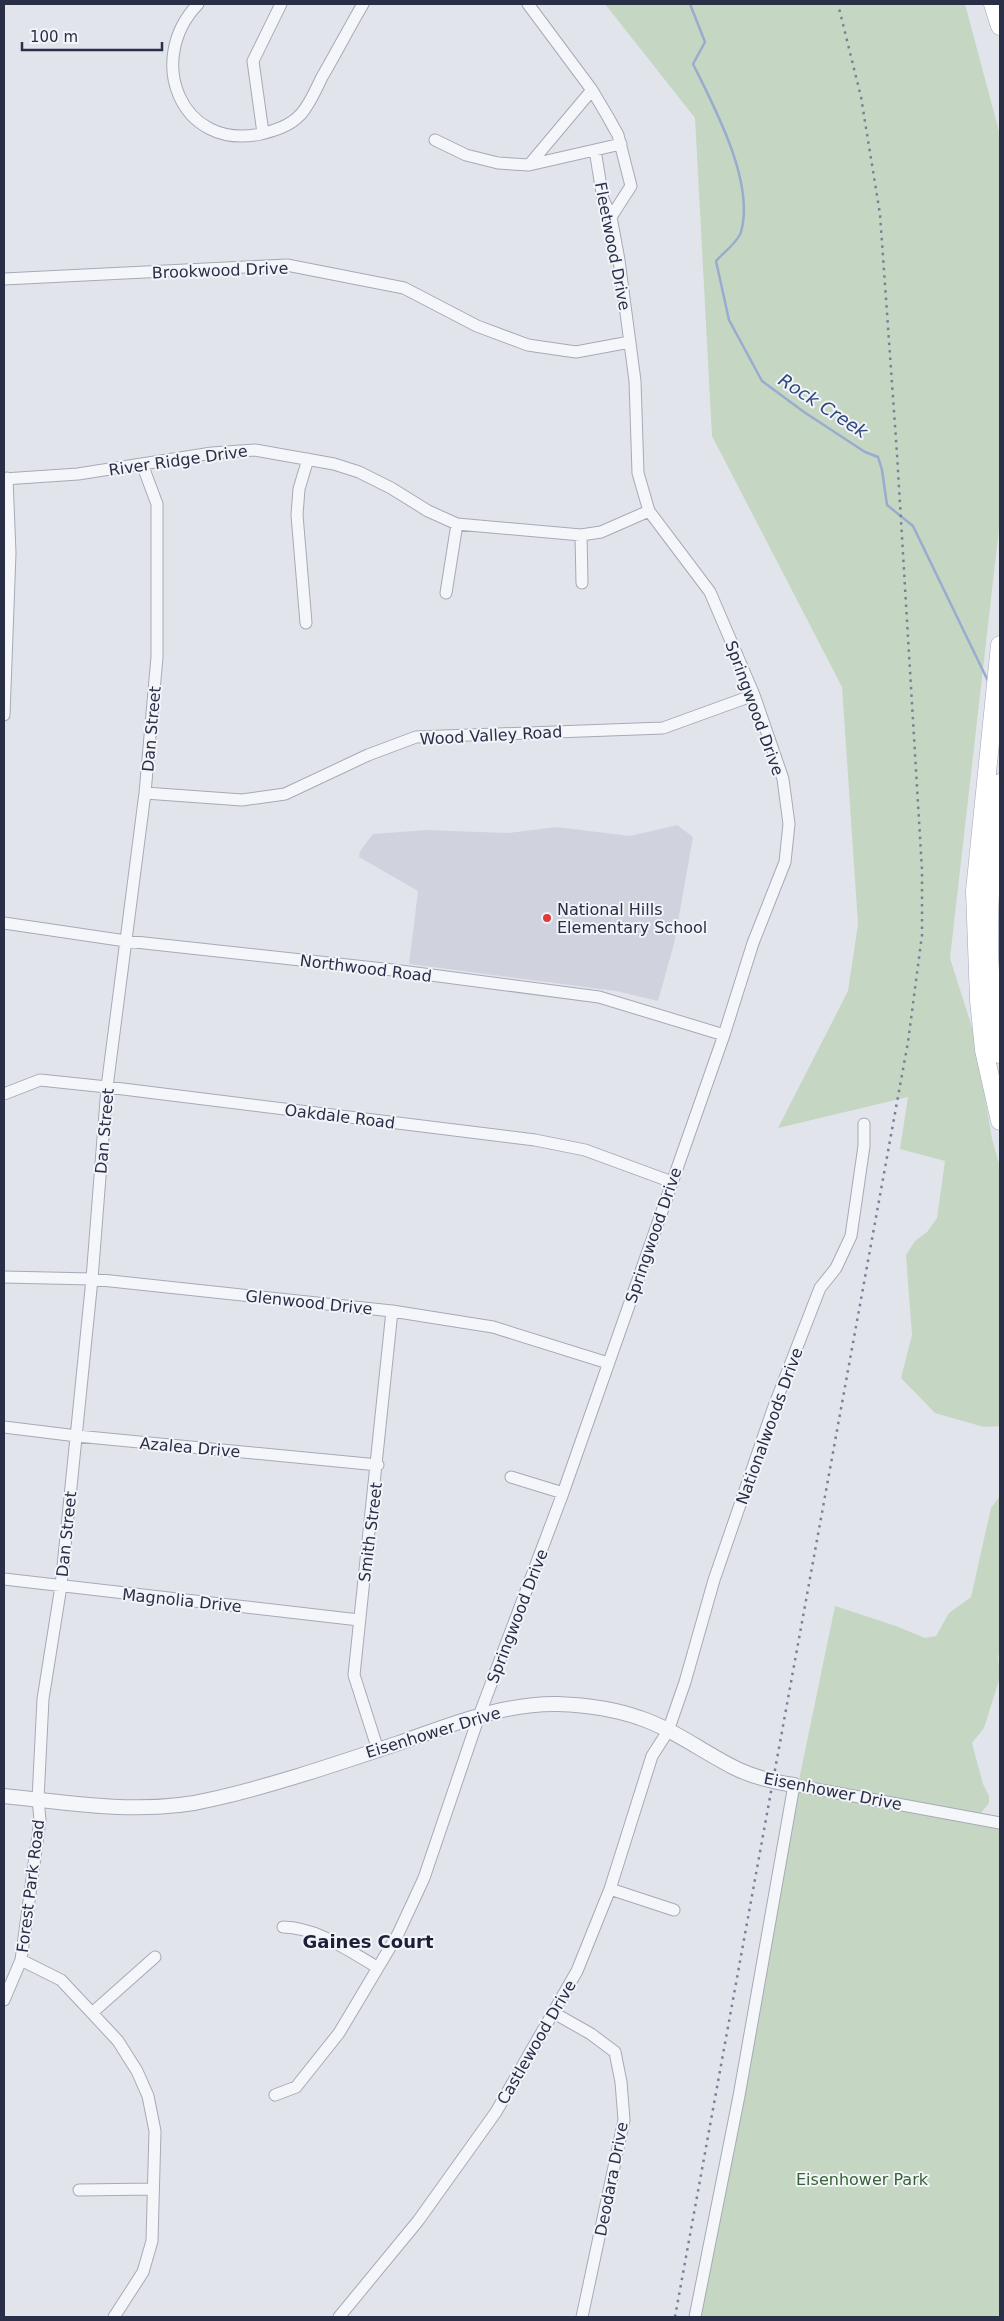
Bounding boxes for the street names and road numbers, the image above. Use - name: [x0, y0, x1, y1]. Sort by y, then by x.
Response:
- street label: Fleetwood Drive: [591, 180, 634, 312]
- street label: Brookwood Drive: [151, 259, 289, 282]
- street label: River Ridge Drive: [107, 441, 249, 480]
- street label: Springwood Drive: [721, 638, 788, 778]
- street label: Dan Street: [138, 685, 165, 773]
- street label: Wood Valley Road: [419, 722, 563, 749]
- street label: Northwood Road: [299, 951, 433, 986]
- street label: Dan Street: [91, 1087, 118, 1175]
- street label: Oakdale Road: [284, 1100, 396, 1133]
- street label: Springwood Drive: [621, 1165, 686, 1305]
- street label: Glenwood Drive: [245, 1286, 373, 1319]
- street label: Nationalwoods Drive: [732, 1345, 807, 1507]
- street label: Azalea Drive: [139, 1434, 241, 1461]
- street label: Smith Street: [355, 1481, 386, 1583]
- street label: Dan Street: [53, 1490, 80, 1578]
- street label: Springwood Drive: [483, 1546, 552, 1686]
- street label: Magnolia Drive: [121, 1585, 243, 1616]
- street label: Eisenhower Drive: [363, 1703, 503, 1762]
- street label: Eisenhower Drive: [762, 1769, 903, 1814]
- street label: Forest Park Road: [13, 1818, 48, 1954]
- street label: Castlewood Drive: [493, 1977, 580, 2108]
- street label: Deodara Drive: [591, 2120, 632, 2238]

